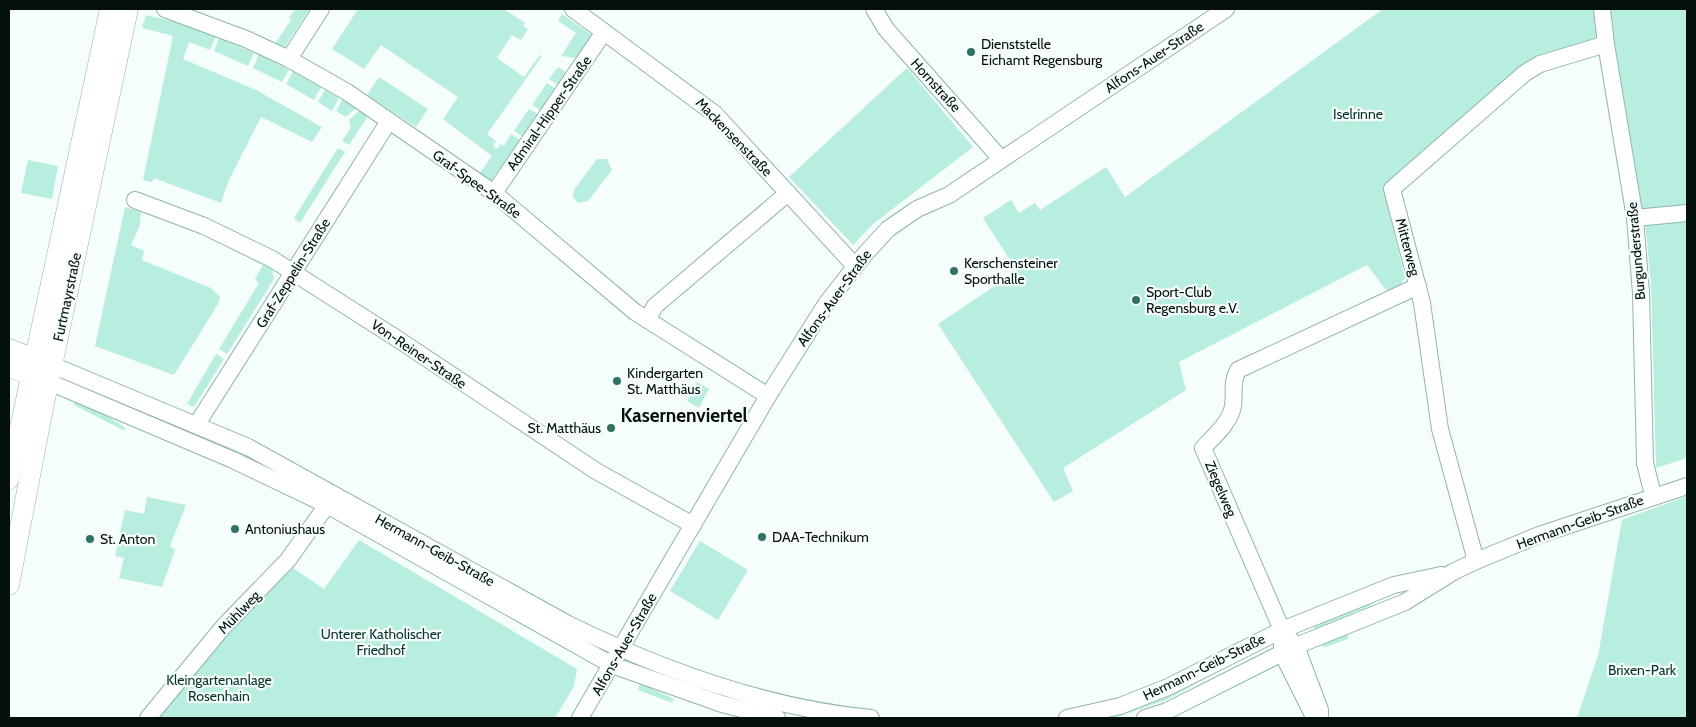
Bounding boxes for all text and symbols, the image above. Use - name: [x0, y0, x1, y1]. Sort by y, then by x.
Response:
- street label: Alfons-Auer-Straße: [1101, 17, 1207, 97]
- place label: Dienststelle Eichamt Regensburg: [981, 35, 1103, 69]
- marker: Dienststelle Eichamt Regensburg: [965, 46, 977, 58]
- street label: Admiral-Hipper-Straße: [503, 52, 595, 174]
- street label: Hornstraße: [907, 54, 965, 116]
- street label: Mackensenstraße: [692, 94, 776, 180]
- park label: Iselrinne: [1333, 105, 1383, 123]
- street label: Graf-Spee-Straße: [429, 146, 525, 222]
- street label: Burgunderstraße: [1623, 201, 1649, 301]
- street label: Graf-Zeppelin-Straße: [252, 215, 334, 331]
- street label: Mitterweg: [1392, 216, 1425, 279]
- street label: Alfons-Auer-Straße: [793, 246, 875, 350]
- street label: Furtmayrstraße: [49, 251, 85, 343]
- place label: Kerschensteiner Sporthalle: [964, 254, 1058, 288]
- marker: Kerschensteiner Sporthalle: [948, 265, 960, 277]
- place label: Sport-Club Regensburg e.V.: [1146, 283, 1239, 317]
- marker: Sport-Club Regensburg e.V.: [1130, 294, 1142, 306]
- street label: Von-Reiner-Straße: [368, 315, 470, 393]
- place label: Kindergarten St. Matthäus: [627, 364, 703, 398]
- marker: Kindergarten St. Matthäus: [611, 375, 623, 387]
- district label: Kasernenviertel: [620, 404, 748, 427]
- place label: St. Matthäus: [528, 419, 601, 437]
- marker: St. Matthäus: [605, 422, 617, 434]
- street label: Ziegelweg: [1201, 458, 1241, 521]
- street label: Hermann-Geib-Straße: [1514, 491, 1646, 553]
- street label: Hermann-Geib-Straße: [372, 510, 498, 590]
- place label: Antoniushaus: [245, 520, 325, 538]
- marker: Antoniushaus: [229, 523, 241, 535]
- place label: DAA-Technikum: [772, 528, 869, 546]
- place label: St. Anton: [100, 530, 155, 548]
- marker: DAA-Technikum: [756, 531, 768, 543]
- marker: St. Anton: [84, 533, 96, 545]
- street label: Mühlweg: [214, 586, 265, 638]
- street label: Alfons-Auer-Straße: [587, 590, 661, 698]
- park label: Unterer Katholischer Friedhof: [321, 625, 442, 659]
- street label: Hermann-Geib-Straße: [1140, 630, 1268, 704]
- park label: Brixen-Park: [1608, 661, 1677, 679]
- park label: Kleingartenanlage Rosenhain: [166, 671, 272, 705]

